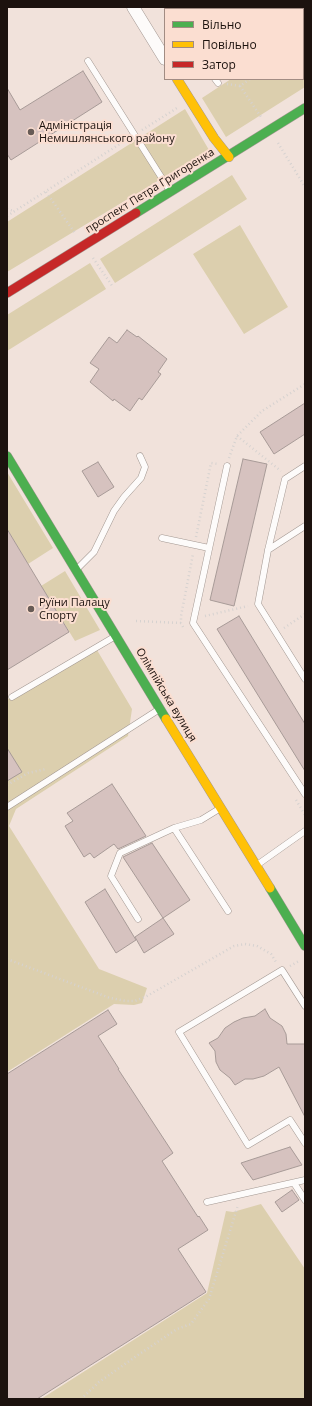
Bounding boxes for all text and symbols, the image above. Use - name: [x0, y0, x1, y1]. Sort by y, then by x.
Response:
- legend: [164, 8, 304, 80]
- text: Вільно: [202, 16, 242, 33]
- text: Повільно: [202, 36, 257, 53]
- text: Затор: [202, 56, 236, 73]
- place label: Адміністрація Немишлянського району: [39, 119, 175, 145]
- marker: Адміністрація Немишлянського району: [26, 127, 36, 137]
- street label: проспект Петра Григоренка: [83, 146, 217, 236]
- place label: Руїни Палацу Спорту: [39, 596, 110, 622]
- marker: Руїни Палацу Спорту: [26, 604, 36, 614]
- street label: Олімпійська вулиця: [133, 646, 199, 744]

